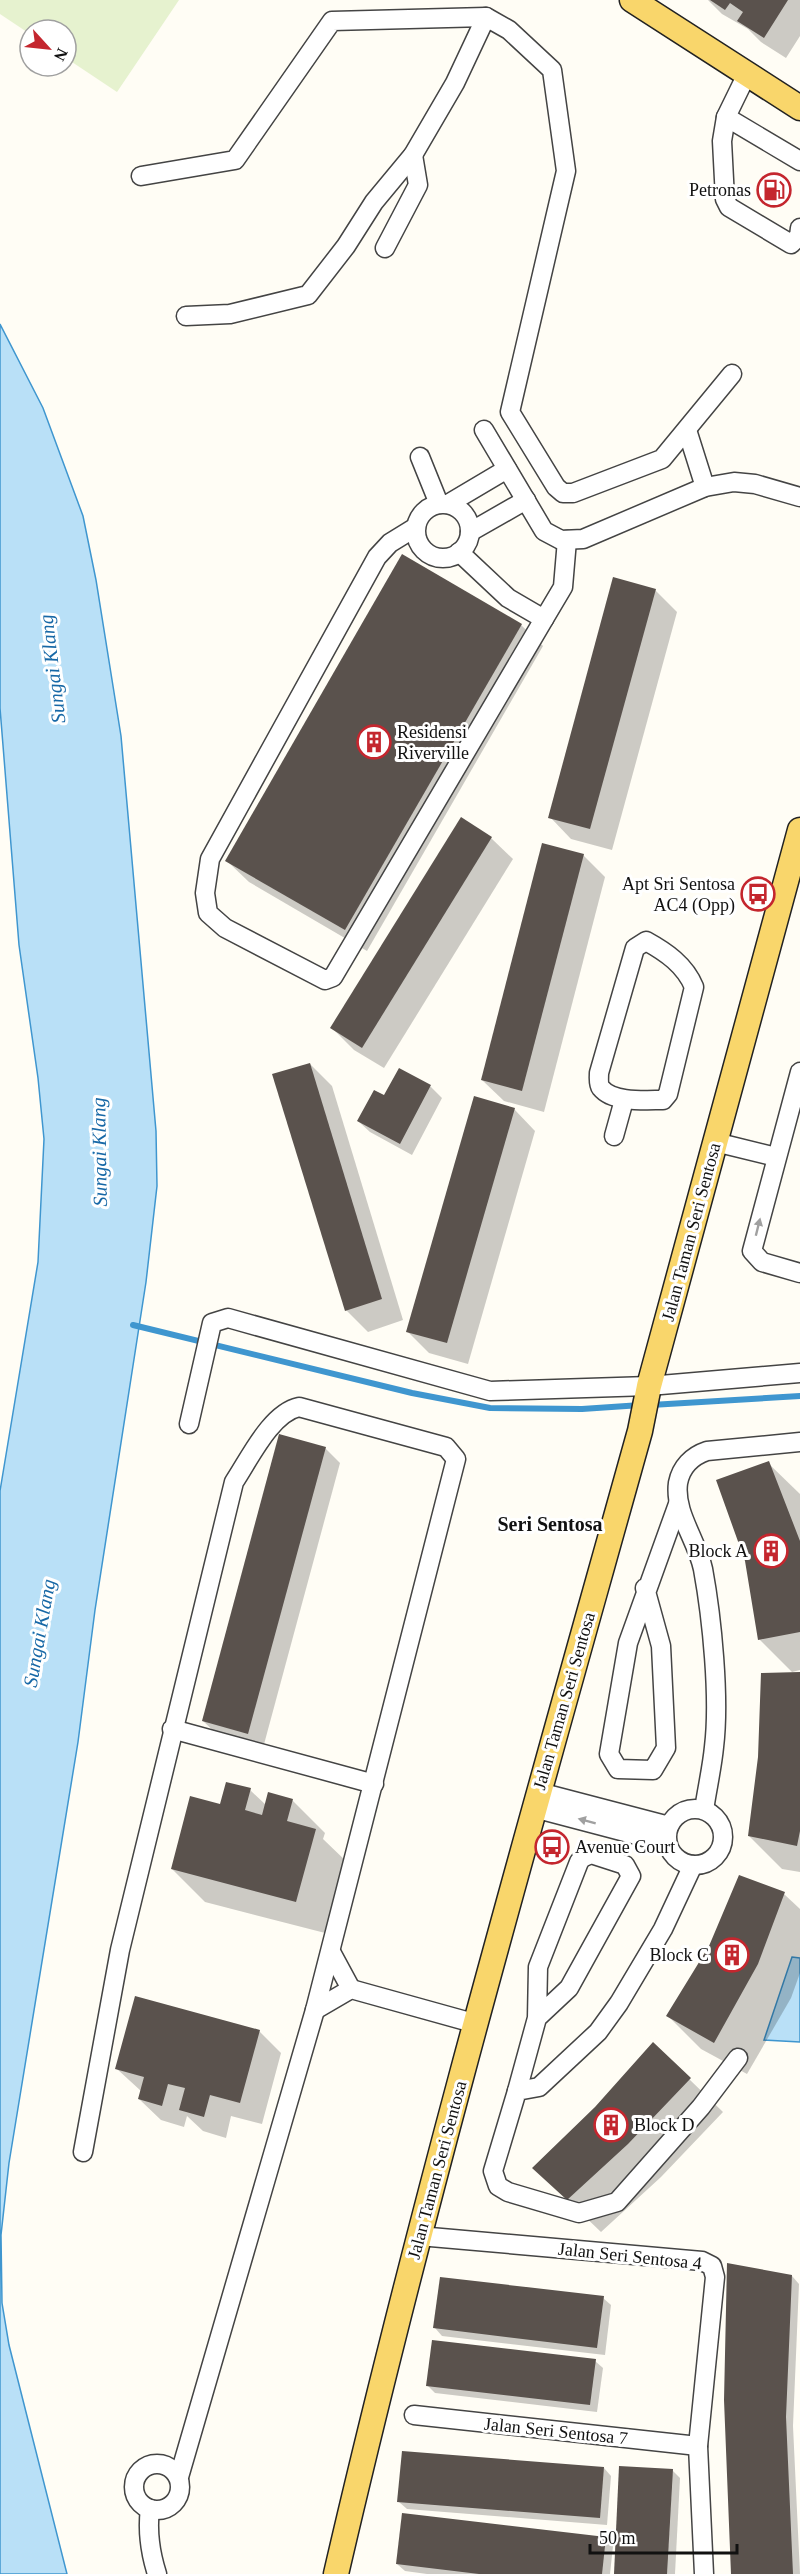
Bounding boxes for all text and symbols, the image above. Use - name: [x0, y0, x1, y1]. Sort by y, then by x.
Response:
- north arrow: [18, 18, 78, 78]
- text: N: [51, 46, 71, 64]
- fuel station icon: Petronas: [756, 172, 792, 208]
- place label: Petronas: [689, 180, 751, 200]
- water label: Sungai Klang: [34, 613, 71, 725]
- place label: Residensi Riverville: [397, 722, 469, 763]
- building icon: Residensi Riverville: [356, 724, 392, 760]
- place label: Apt Sri Sentosa AC4 (Opp): [622, 874, 735, 916]
- bus stop icon: Apt Sri Sentosa AC4 (Opp): [740, 876, 776, 912]
- water label: Sungai Klang: [87, 1097, 112, 1207]
- street label: Jalan Taman Seri Sentosa: [658, 1141, 724, 1323]
- one-way arrow: [754, 1218, 763, 1236]
- district label: Seri Sentosa: [498, 1513, 603, 1535]
- building icon: Block A: [753, 1533, 789, 1569]
- place label: Block A: [688, 1541, 748, 1561]
- water label: Sungai Klang: [19, 1577, 60, 1689]
- street label: Jalan Taman Seri Sentosa: [529, 1610, 599, 1792]
- one-way arrow: [578, 1816, 596, 1826]
- bus stop icon: Avenue Court: [534, 1829, 570, 1865]
- place label: Avenue Court: [575, 1837, 675, 1857]
- building icon: Block C: [714, 1937, 750, 1973]
- place label: Block C: [649, 1945, 709, 1965]
- street label: Jalan Taman Seri Sentosa: [404, 2079, 470, 2261]
- building icon: Block D: [593, 2107, 629, 2143]
- place label: Block D: [634, 2115, 695, 2135]
- street label: Jalan Seri Sentosa 4: [557, 2239, 703, 2273]
- street label: Jalan Seri Sentosa 7: [483, 2414, 629, 2448]
- scale bar: [590, 2517, 737, 2555]
- text: 50 m: [599, 2528, 636, 2548]

